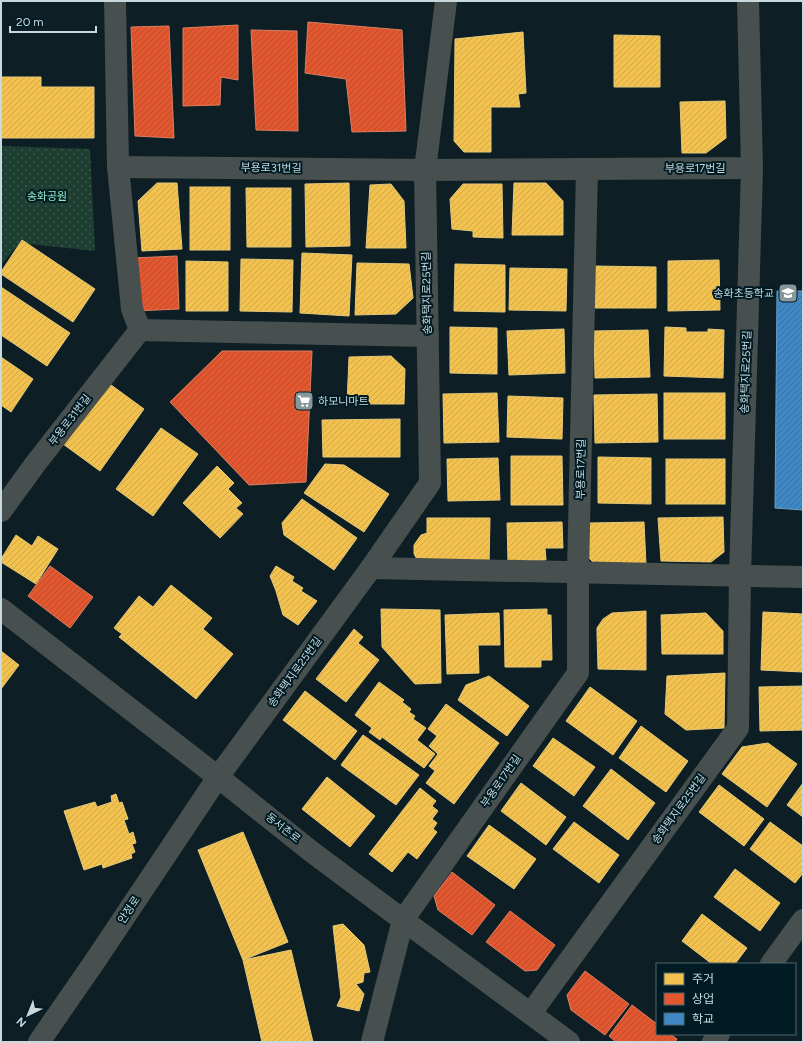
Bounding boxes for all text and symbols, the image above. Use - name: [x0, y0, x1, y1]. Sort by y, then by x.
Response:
- scale bar: [10, 8, 96, 34]
- text: 20 m: [16, 15, 44, 29]
- street label: 부용로31번길: [240, 161, 302, 175]
- street label: 부용로17번길: [664, 162, 726, 175]
- park label: 송화공원: [27, 190, 67, 203]
- street label: 송화택지로25번길: [420, 251, 434, 335]
- school or university icon: 송화초등학교: [777, 282, 799, 304]
- place label: 송화초등학교: [713, 287, 774, 300]
- street label: 송화택지로25번길: [738, 330, 754, 414]
- supermarket icon: 하모니마트: [293, 390, 315, 412]
- street label: 부용로31번길: [46, 392, 94, 448]
- place label: 하모니마트: [318, 395, 369, 408]
- street label: 부용로17번길: [574, 438, 588, 500]
- street label: 송화택지로25번길: [265, 634, 325, 710]
- street label: 부용로17번길: [478, 752, 524, 810]
- street label: 송화택지로25번길: [649, 771, 709, 847]
- street label: 동서촌로: [263, 810, 303, 846]
- street label: 안정로: [115, 894, 143, 926]
- legend: [656, 963, 796, 1035]
- text: 주거: [692, 972, 714, 986]
- text: 상업: [692, 992, 714, 1006]
- north arrow: [8, 995, 48, 1035]
- text: 학교: [692, 1012, 714, 1026]
- text: N: [14, 1014, 29, 1030]

